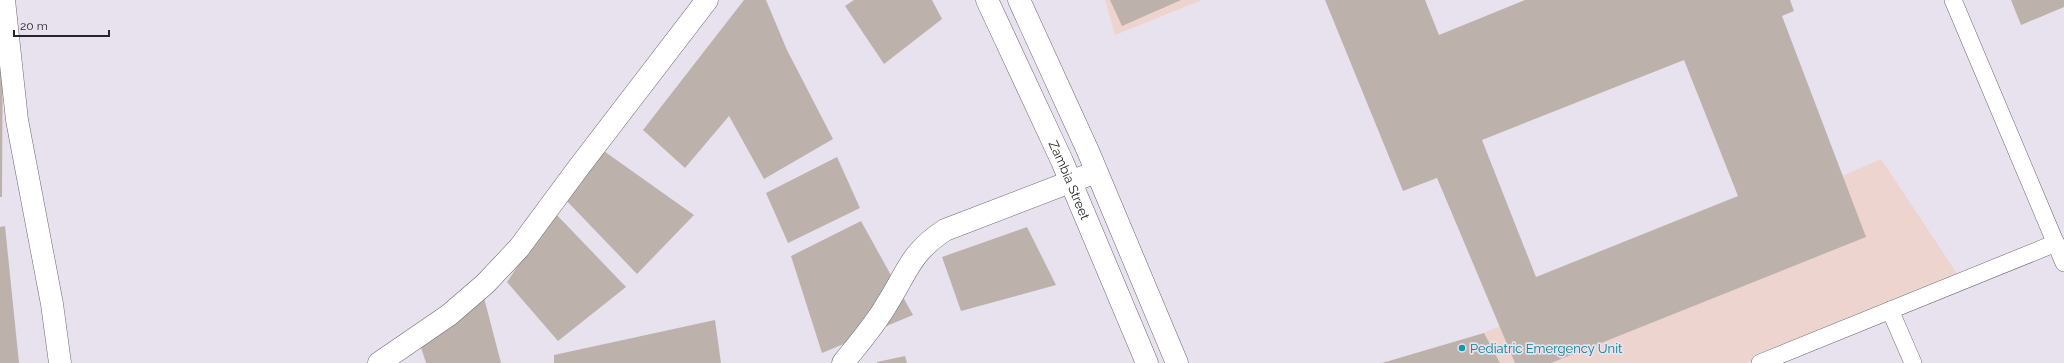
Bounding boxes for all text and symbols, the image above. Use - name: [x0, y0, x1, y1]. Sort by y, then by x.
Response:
- scale bar: [14, 12, 109, 38]
- text: 20 m: [20, 19, 48, 33]
- street label: Zambia Street: [1045, 138, 1093, 222]
- place label: Pediatric Emergency Unit: [1470, 341, 1623, 356]
- marker: Pediatric Emergency Unit: [1457, 343, 1467, 353]

